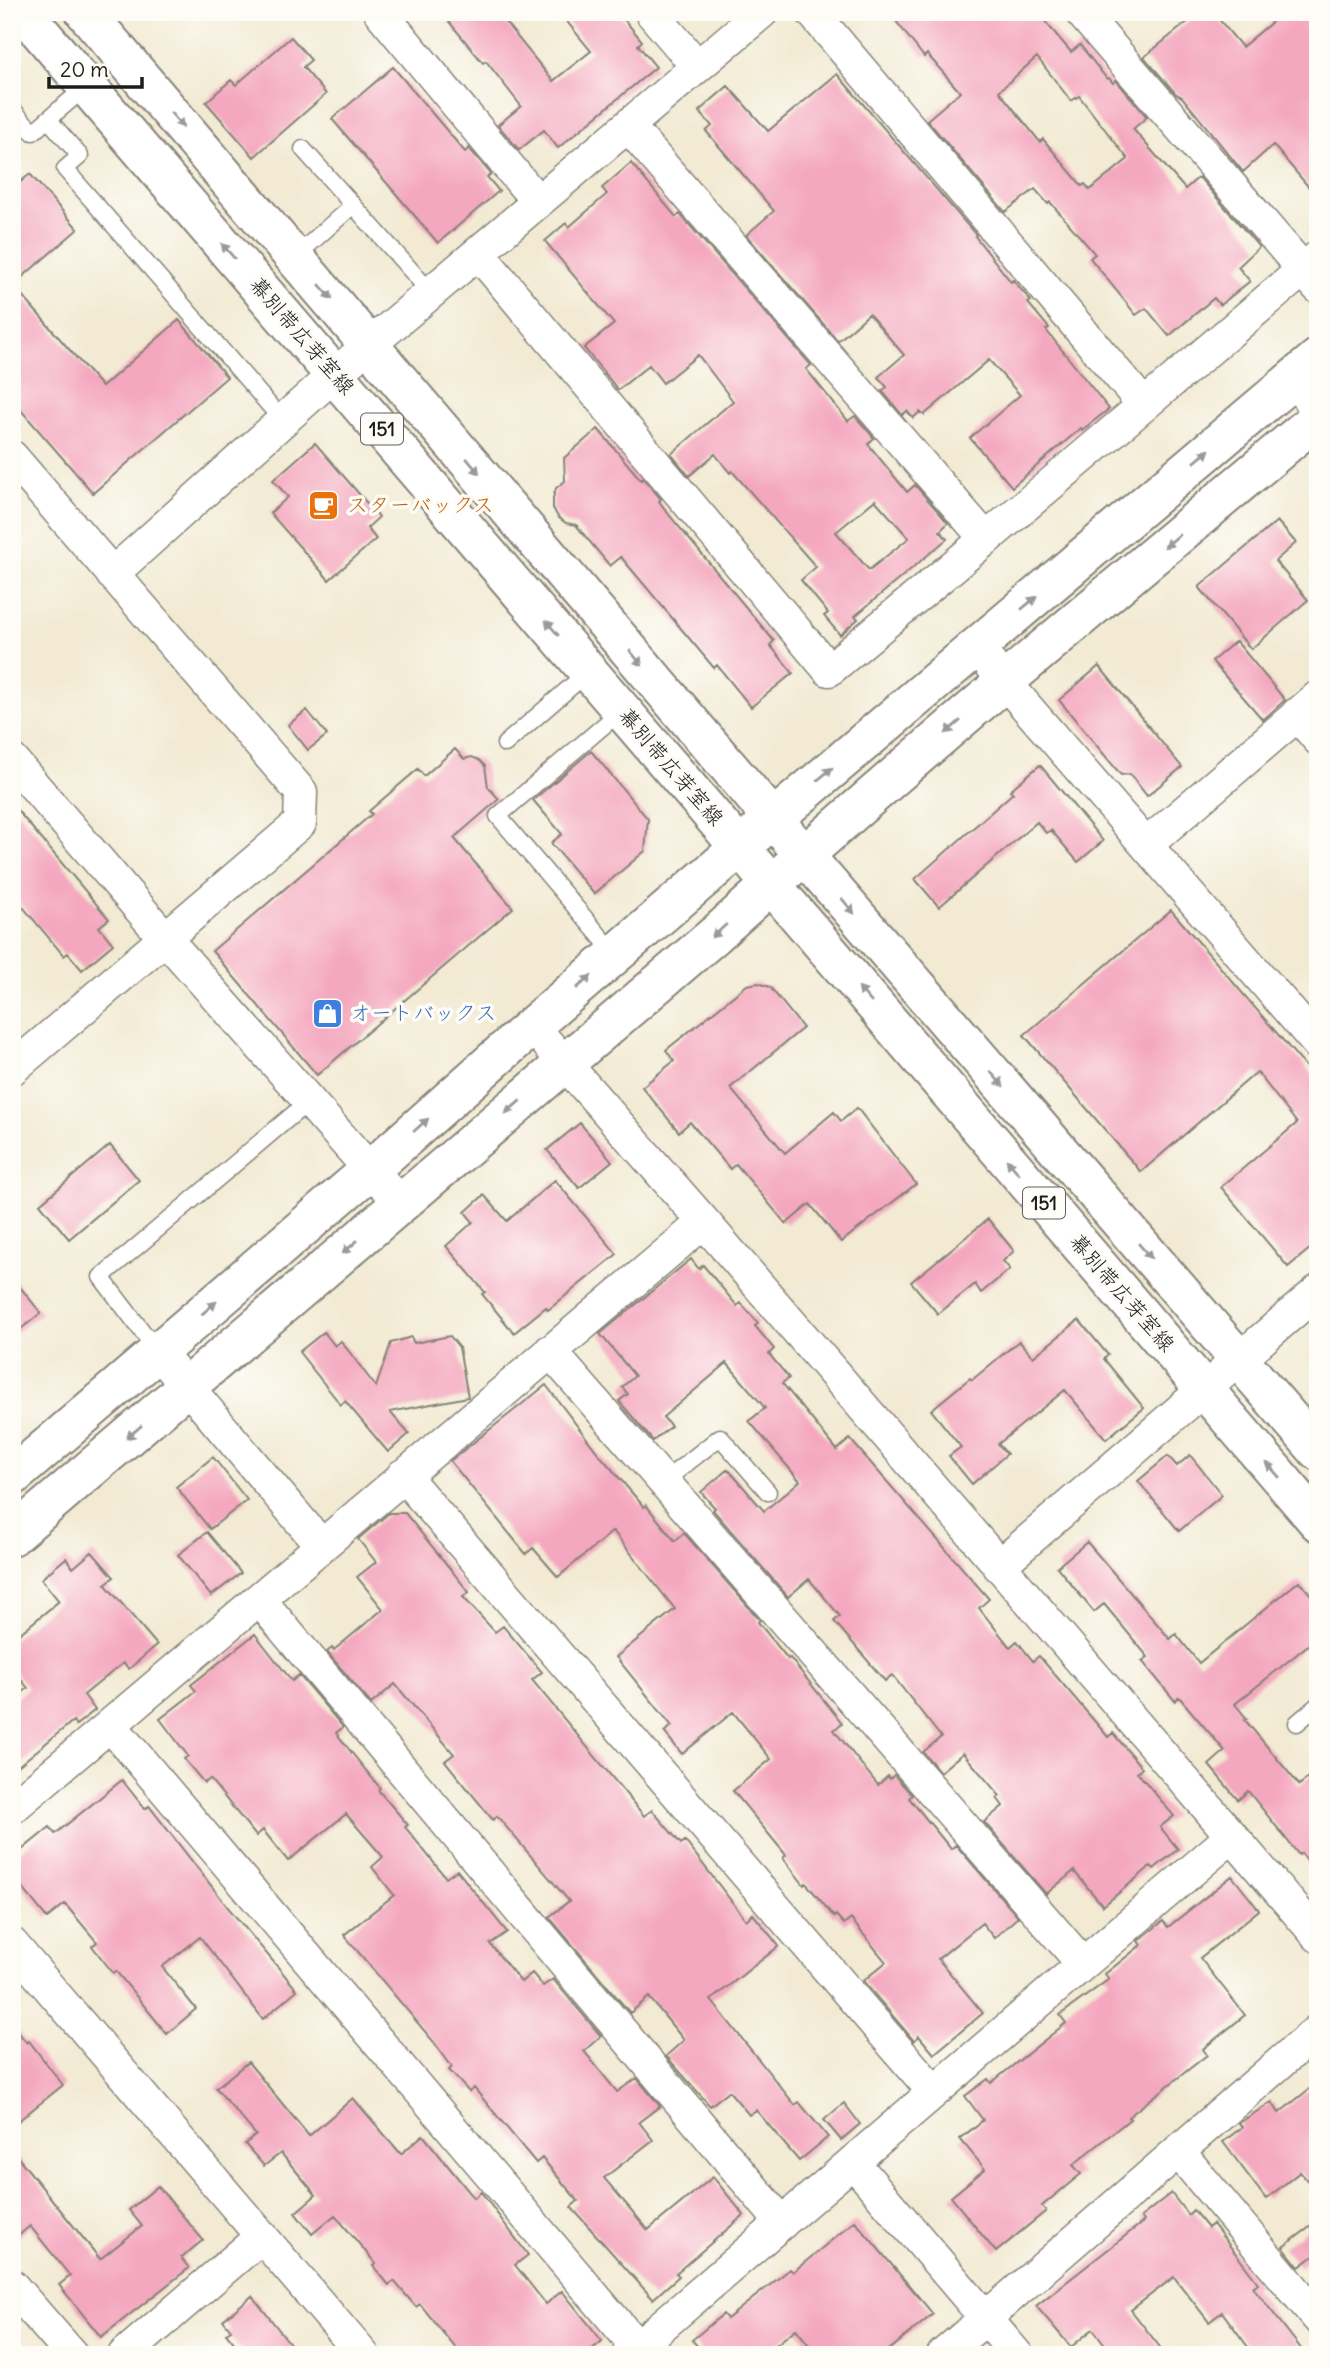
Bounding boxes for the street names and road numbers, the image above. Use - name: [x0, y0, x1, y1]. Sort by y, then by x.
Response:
- street label: 幕別帯広芽室線: [244, 271, 361, 400]
- road number: 151: [361, 414, 403, 444]
- street label: 幕別帯広芽室線: [613, 702, 730, 831]
- road number: 151: [1023, 1188, 1065, 1218]
- street label: 幕別帯広芽室線: [1064, 1228, 1181, 1357]

